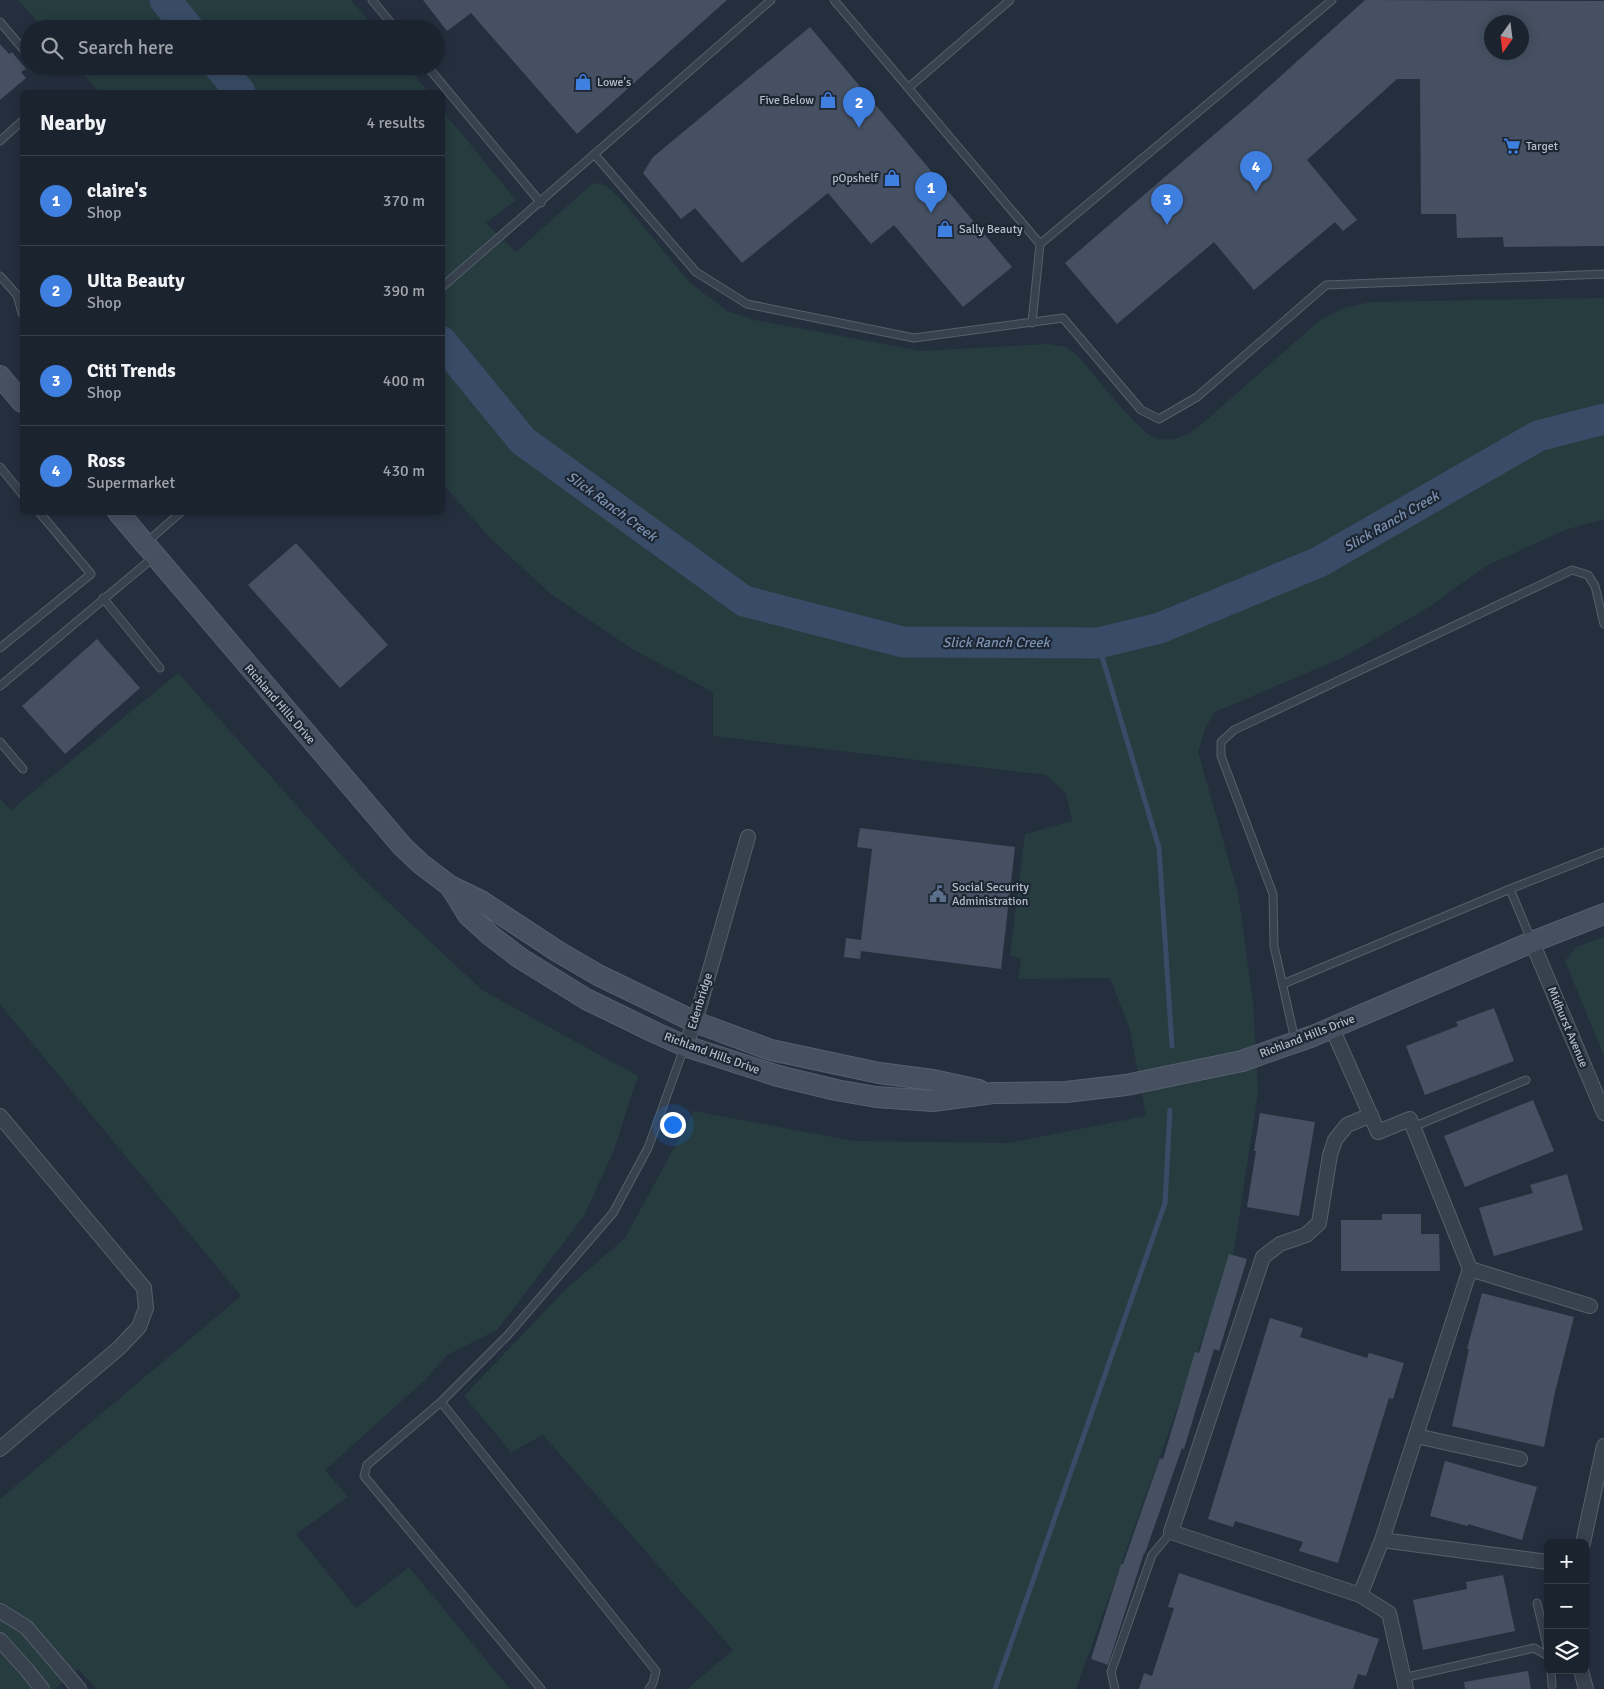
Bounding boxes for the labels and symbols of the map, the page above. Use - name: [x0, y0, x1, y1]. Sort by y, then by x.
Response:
- north arrow: [1484, 15, 1529, 60]
- shop icon: Lowe's: [573, 72, 593, 92]
- place label: Lowe's: [597, 75, 631, 90]
- pin: 2: [843, 87, 875, 128]
- shop icon: Five Below: [818, 90, 838, 110]
- place label: Five Below: [759, 93, 814, 108]
- supermarket icon: Target: [1502, 136, 1522, 156]
- place label: Target: [1526, 139, 1558, 154]
- pin: 4: [1240, 151, 1272, 192]
- shop icon: pOpshelf: [882, 168, 902, 188]
- place label: pOpshelf: [832, 171, 879, 186]
- pin: 1: [915, 172, 947, 213]
- pin: 3: [1151, 184, 1183, 225]
- shop icon: Sally Beauty: [935, 219, 955, 239]
- place label: Sally Beauty: [959, 222, 1023, 237]
- water label: Slick Ranch Creek: [563, 468, 662, 546]
- water label: Slick Ranch Creek: [1341, 486, 1444, 556]
- water label: Slick Ranch Creek: [942, 634, 1052, 651]
- street label: Richland Hills Drive: [241, 661, 318, 747]
- place label: Social Security Administration: [952, 880, 1029, 909]
- public building icon: Social Security Administration: [928, 884, 948, 904]
- street label: Edenbridge: [685, 971, 716, 1031]
- street label: Midhurst Avenue: [1544, 984, 1591, 1070]
- street label: Richland Hills Drive: [1257, 1011, 1357, 1062]
- street label: Richland Hills Drive: [662, 1029, 762, 1078]
- your location: [660, 1112, 686, 1138]

